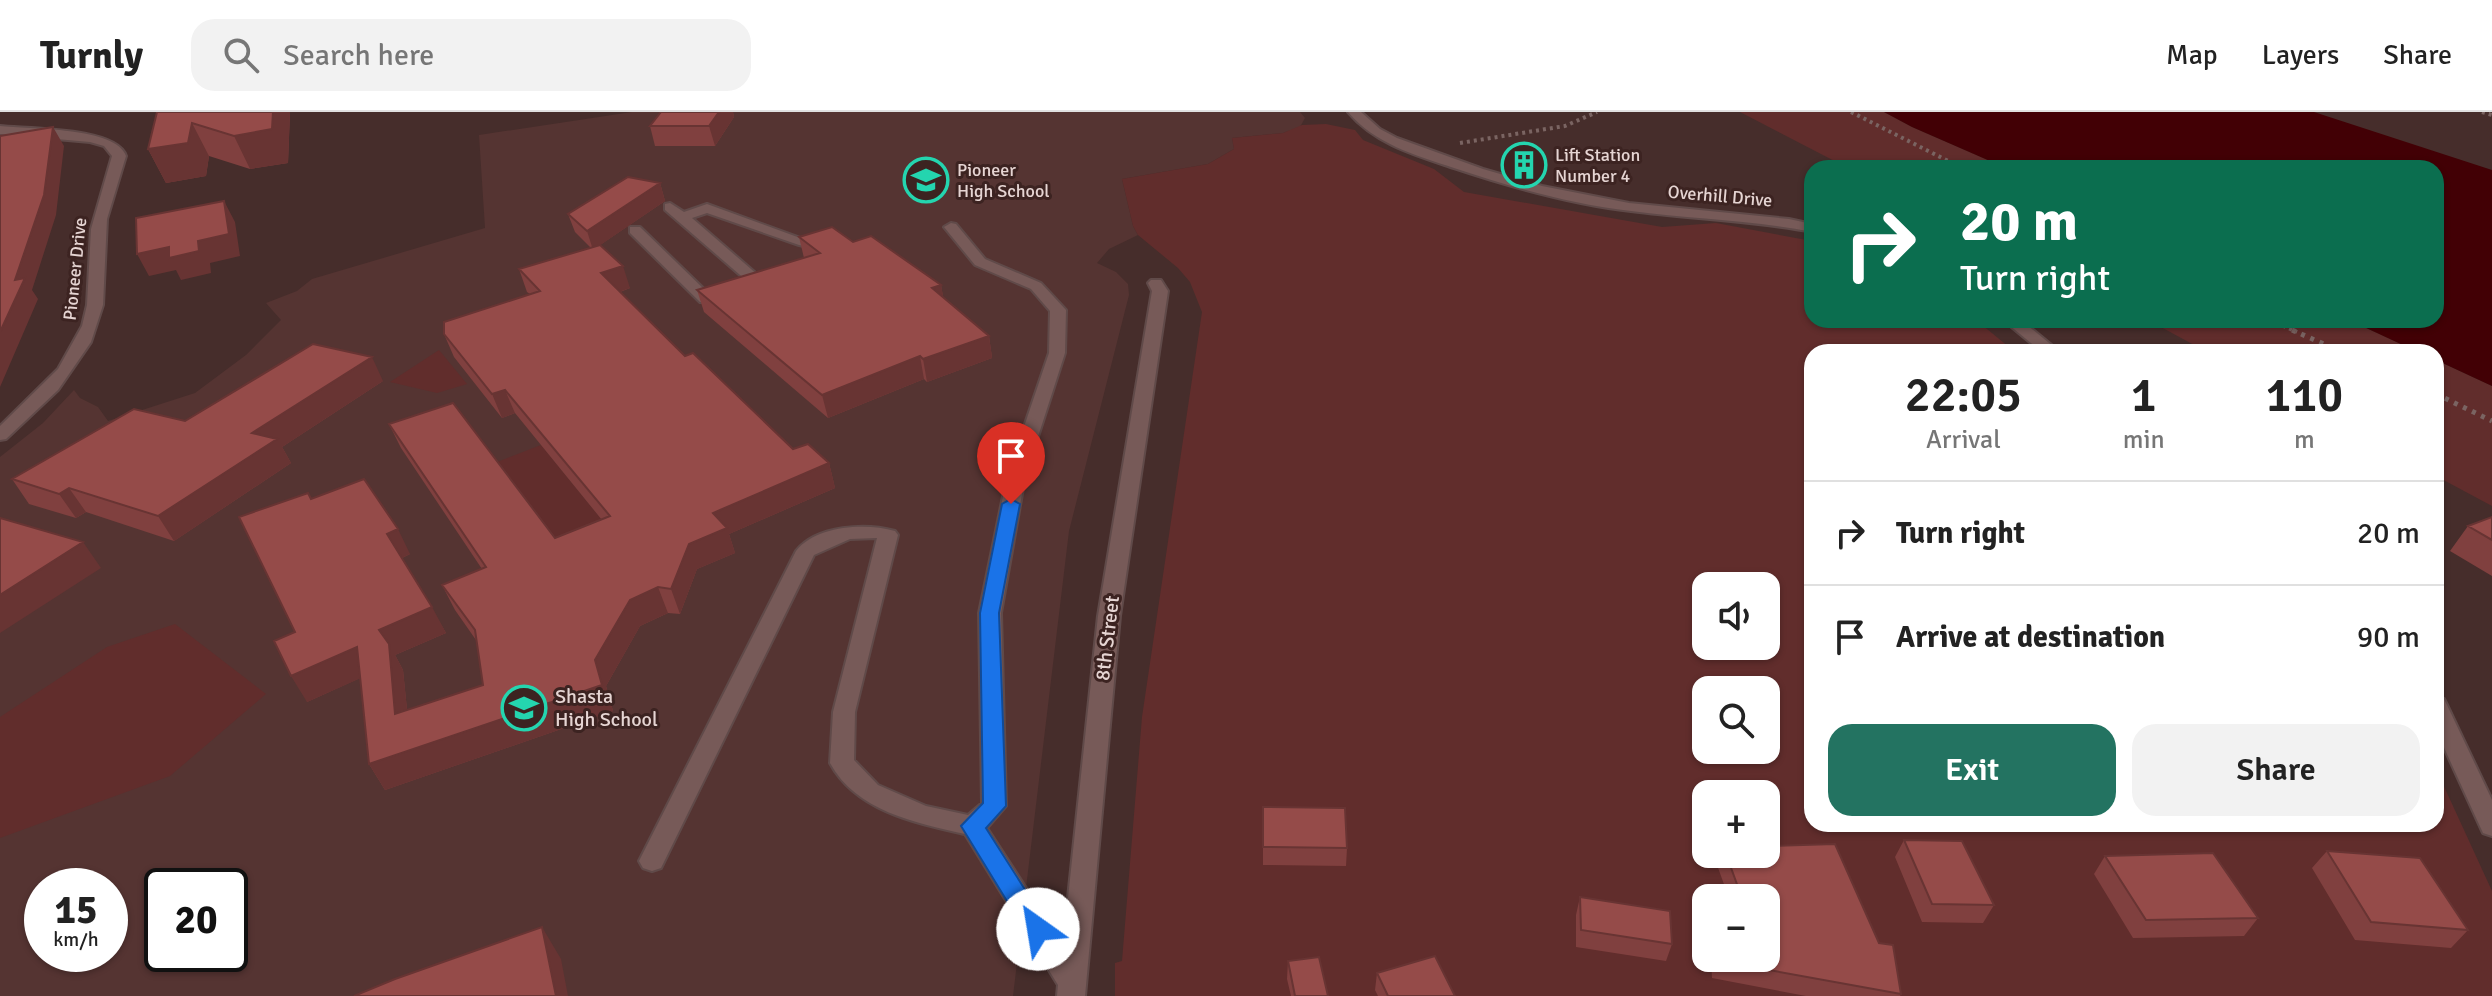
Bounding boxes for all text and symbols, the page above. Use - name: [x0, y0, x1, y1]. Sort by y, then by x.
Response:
- search box: [191, 19, 751, 91]
- text: Turnly: [40, 32, 143, 79]
- icon: search: [219, 33, 263, 77]
- text: Search here: [283, 37, 434, 74]
- text: Map: [2166, 38, 2218, 72]
- text: Layers: [2262, 38, 2339, 72]
- text: Share: [2383, 38, 2452, 72]
- building icon: Lift Station Number 4: [1500, 141, 1548, 189]
- place label: Lift Station Number 4: [1555, 144, 1640, 187]
- school or university icon: Pioneer High School: [902, 156, 950, 204]
- place label: Pioneer High School: [957, 159, 1050, 202]
- street label: Overhill Drive: [1667, 180, 1773, 212]
- text: 20 m: [1960, 187, 2078, 256]
- icon: right: [1828, 192, 1932, 296]
- street label: Pioneer Drive: [59, 217, 91, 321]
- text: Turn right: [1960, 256, 2110, 301]
- text: 22:05: [1905, 366, 2022, 425]
- text: 1: [2131, 366, 2157, 425]
- text: 110: [2265, 366, 2343, 425]
- pin: [977, 422, 1045, 504]
- text: Arrival: [1926, 424, 2001, 456]
- text: min: [2123, 424, 2165, 456]
- text: m: [2294, 424, 2315, 456]
- icon: arrive: [989, 434, 1033, 478]
- icon: right: [1828, 511, 1872, 555]
- text: Turn right: [1896, 515, 2025, 552]
- text: 20 m: [2357, 515, 2420, 552]
- map controls: [1692, 572, 1780, 972]
- button: sound: [1692, 572, 1780, 660]
- street label: 8th Street: [1090, 594, 1125, 682]
- icon: arrive: [1828, 615, 1872, 659]
- text: Arrive at destination: [1896, 619, 2165, 656]
- text: 90 m: [2357, 619, 2420, 656]
- button: search: [1692, 676, 1780, 764]
- school or university icon: Shasta High School: [500, 684, 548, 732]
- place label: Shasta High School: [555, 684, 658, 732]
- button: Exit: [1828, 724, 2116, 816]
- button: Share: [2132, 724, 2420, 816]
- button: +: [1692, 780, 1780, 868]
- speed limit sign: 20: [144, 868, 248, 972]
- button: −: [1692, 884, 1780, 972]
- text: 15: [54, 885, 98, 935]
- position arrow: [996, 887, 1080, 971]
- text: km/h: [53, 927, 99, 952]

